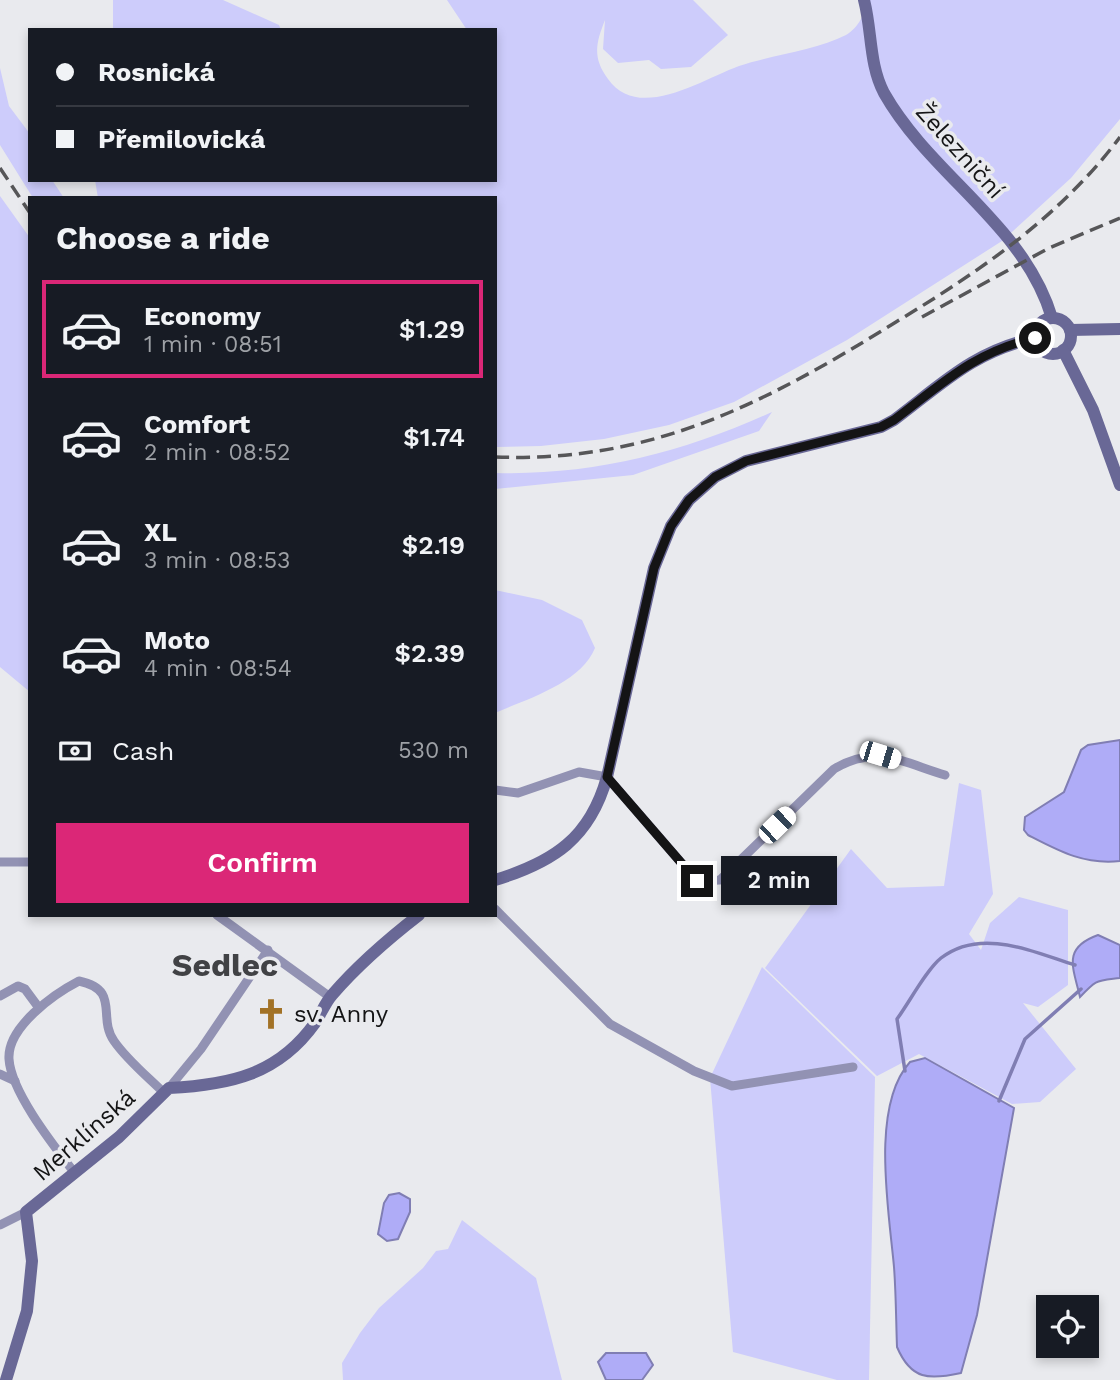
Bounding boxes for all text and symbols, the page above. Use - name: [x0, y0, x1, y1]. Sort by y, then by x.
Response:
- text: Rosnická: [98, 57, 215, 87]
- street label: Železniční: [910, 98, 1010, 204]
- text: Přemilovická: [98, 124, 265, 154]
- text: Choose a ride: [56, 219, 270, 257]
- icon: car: [60, 298, 123, 361]
- text: Economy: [144, 301, 261, 331]
- text: $1.29: [399, 314, 465, 344]
- route start: [1019, 322, 1051, 354]
- text: 1 min · 08:51: [144, 331, 282, 358]
- icon: car: [60, 406, 123, 469]
- text: Comfort: [144, 409, 250, 439]
- text: $1.74: [403, 422, 465, 452]
- text: 2 min · 08:52: [144, 439, 291, 466]
- icon: car: [60, 514, 123, 577]
- text: XL: [144, 517, 177, 547]
- text: $2.19: [402, 530, 465, 560]
- text: 3 min · 08:53: [144, 547, 291, 574]
- icon: car: [60, 622, 123, 685]
- text: Moto: [144, 625, 210, 655]
- text: $2.39: [394, 638, 465, 668]
- text: 4 min · 08:54: [144, 655, 292, 682]
- icon: cash: [56, 732, 94, 770]
- text: Cash: [112, 736, 174, 766]
- text: 530 m: [398, 737, 469, 764]
- car: [857, 739, 904, 771]
- car: [755, 803, 800, 847]
- button: Confirm: [56, 823, 469, 903]
- callout: 2 min: [722, 856, 837, 906]
- route end: [681, 865, 713, 897]
- text: 2 min: [747, 867, 811, 894]
- district label: Sedlec: [172, 946, 278, 984]
- church icon: sv. Anny: [254, 997, 288, 1031]
- place label: sv. Anny: [294, 1000, 389, 1028]
- street label: Merklínská: [27, 1083, 141, 1187]
- map controls: [1036, 1295, 1099, 1358]
- button: locate: [1036, 1295, 1099, 1358]

